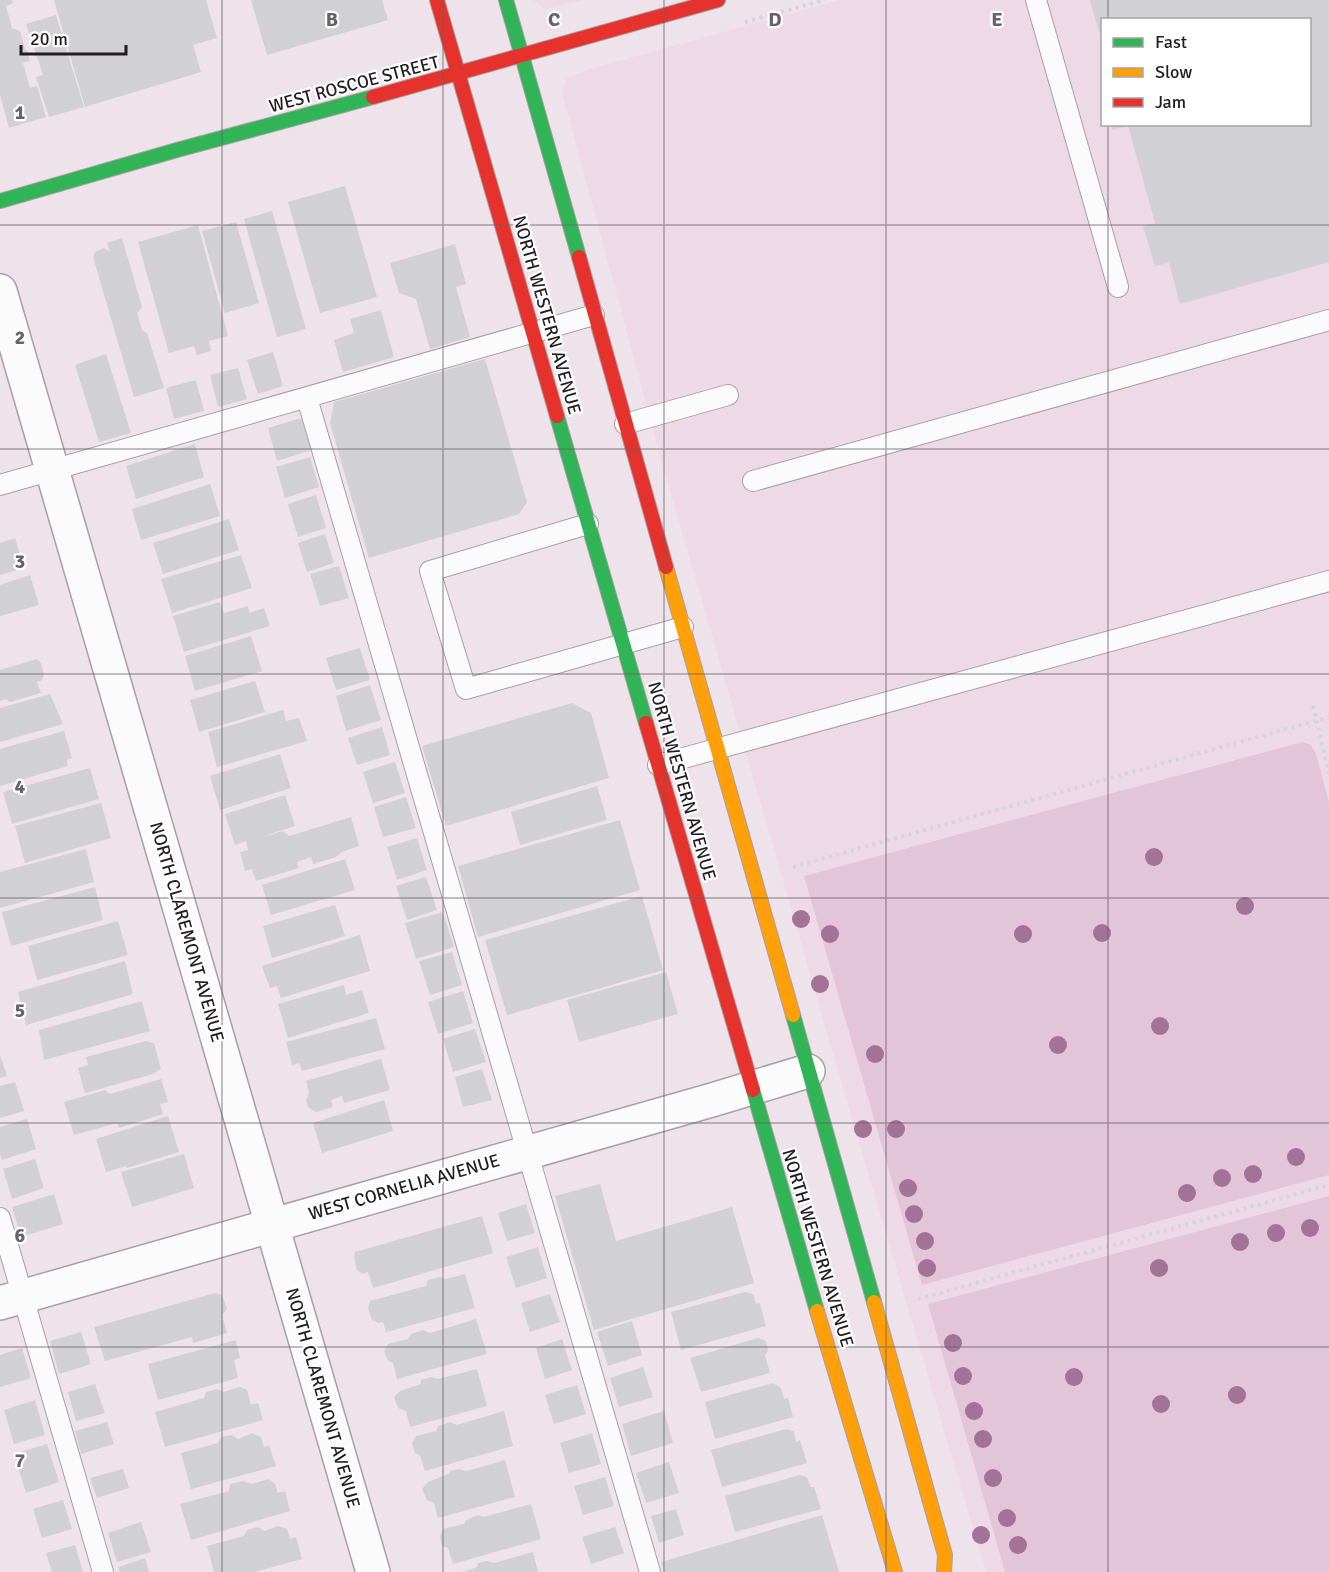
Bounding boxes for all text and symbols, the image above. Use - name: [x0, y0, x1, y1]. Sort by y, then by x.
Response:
- text: B: [326, 7, 338, 32]
- text: C: [548, 7, 560, 32]
- text: D: [768, 7, 782, 32]
- text: E: [991, 7, 1003, 32]
- scale bar: [21, 18, 126, 56]
- legend: [1101, 18, 1311, 126]
- text: 20 m: [30, 28, 68, 50]
- text: Fast: [1155, 31, 1187, 53]
- street label: WEST ROSCOE STREET: [266, 51, 442, 117]
- text: Slow: [1155, 61, 1192, 83]
- text: Jam: [1155, 91, 1186, 113]
- text: 1: [15, 100, 26, 125]
- street label: NORTH WESTERN AVENUE: [508, 213, 586, 417]
- text: 2: [15, 325, 25, 350]
- text: 3: [15, 549, 25, 574]
- street label: NORTH WESTERN AVENUE: [643, 679, 721, 883]
- text: 4: [15, 774, 26, 799]
- street label: NORTH CLAREMONT AVENUE: [145, 819, 229, 1045]
- text: 5: [15, 998, 25, 1023]
- street label: NORTH WESTERN AVENUE: [777, 1146, 859, 1350]
- street label: WEST CORNELIA AVENUE: [306, 1149, 502, 1225]
- text: 6: [15, 1223, 26, 1248]
- street label: NORTH CLAREMONT AVENUE: [281, 1285, 365, 1511]
- text: 7: [15, 1448, 26, 1473]

